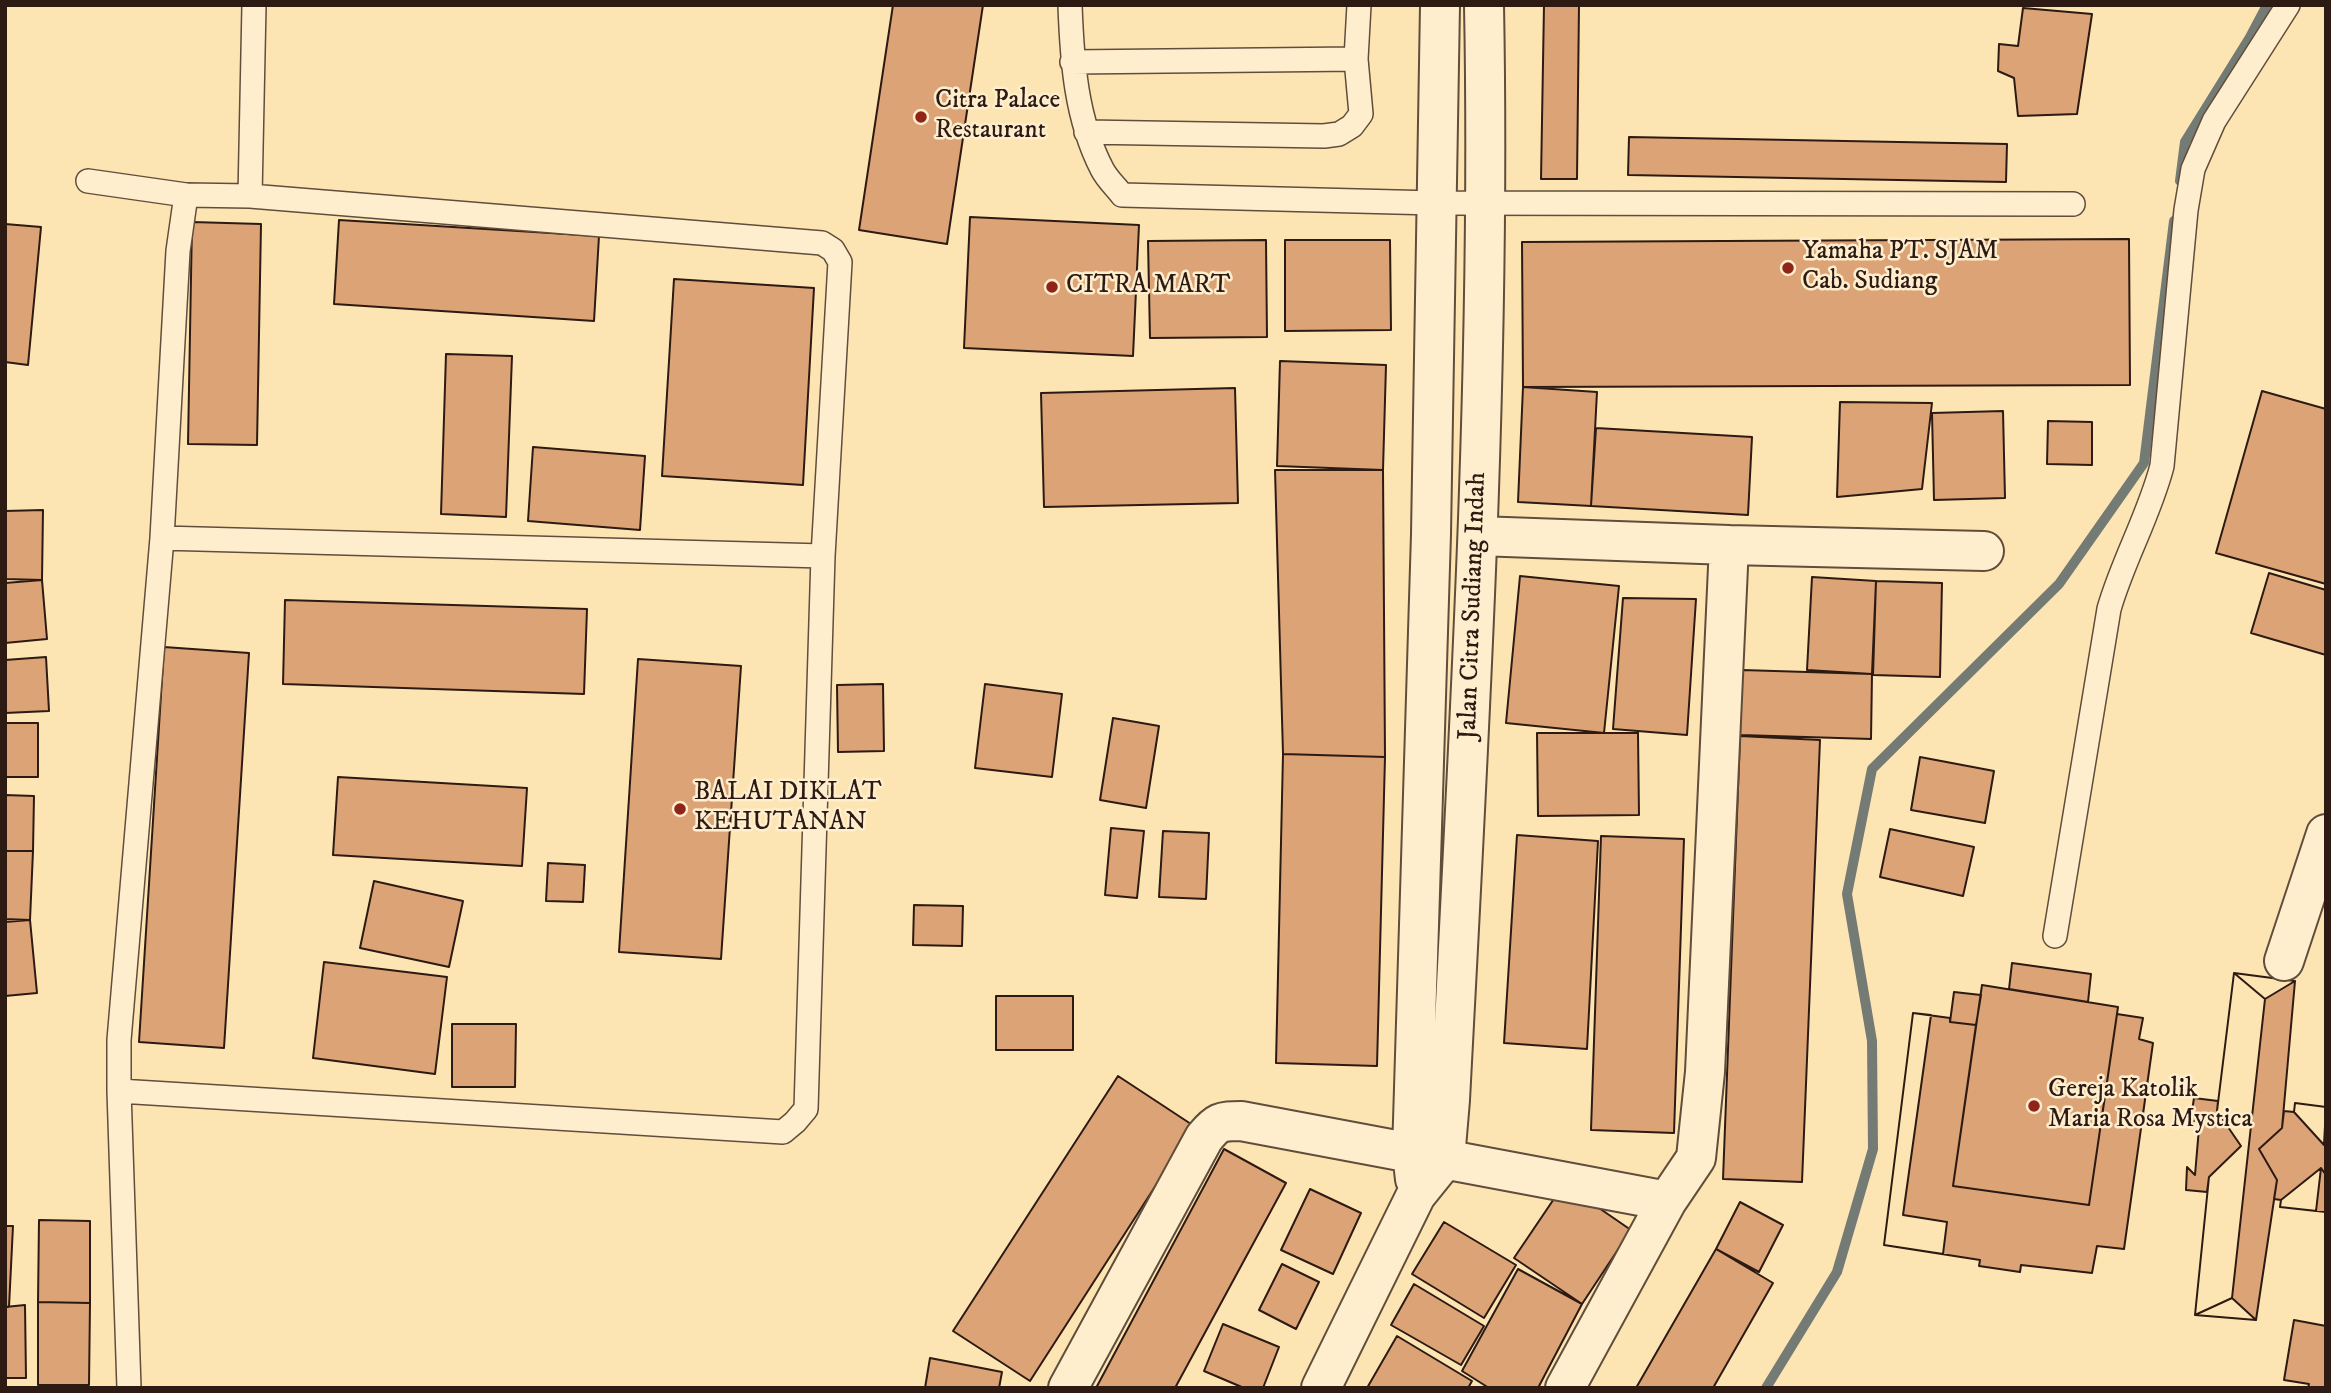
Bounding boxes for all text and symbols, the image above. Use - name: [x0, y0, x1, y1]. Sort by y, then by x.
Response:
- place label: Citra Palace Restaurant: [935, 86, 1060, 148]
- marker: Citra Palace Restaurant: [913, 109, 929, 125]
- place label: Yamaha PT. SJAM Cab. Sudiang: [1802, 237, 1998, 298]
- marker: Yamaha PT. SJAM Cab. Sudiang: [1780, 260, 1796, 276]
- place label: CITRA MART: [1066, 271, 1230, 303]
- marker: CITRA MART: [1044, 279, 1060, 295]
- street label: Jalan Citra Sudiang Indah: [1454, 472, 1494, 740]
- place label: BALAI DIKLAT KEHUTANAN: [694, 778, 882, 840]
- marker: BALAI DIKLAT KEHUTANAN: [672, 801, 688, 817]
- place label: Gereja Katolik Maria Rosa Mystica: [2048, 1075, 2252, 1136]
- marker: Gereja Katolik Maria Rosa Mystica: [2026, 1098, 2042, 1114]

